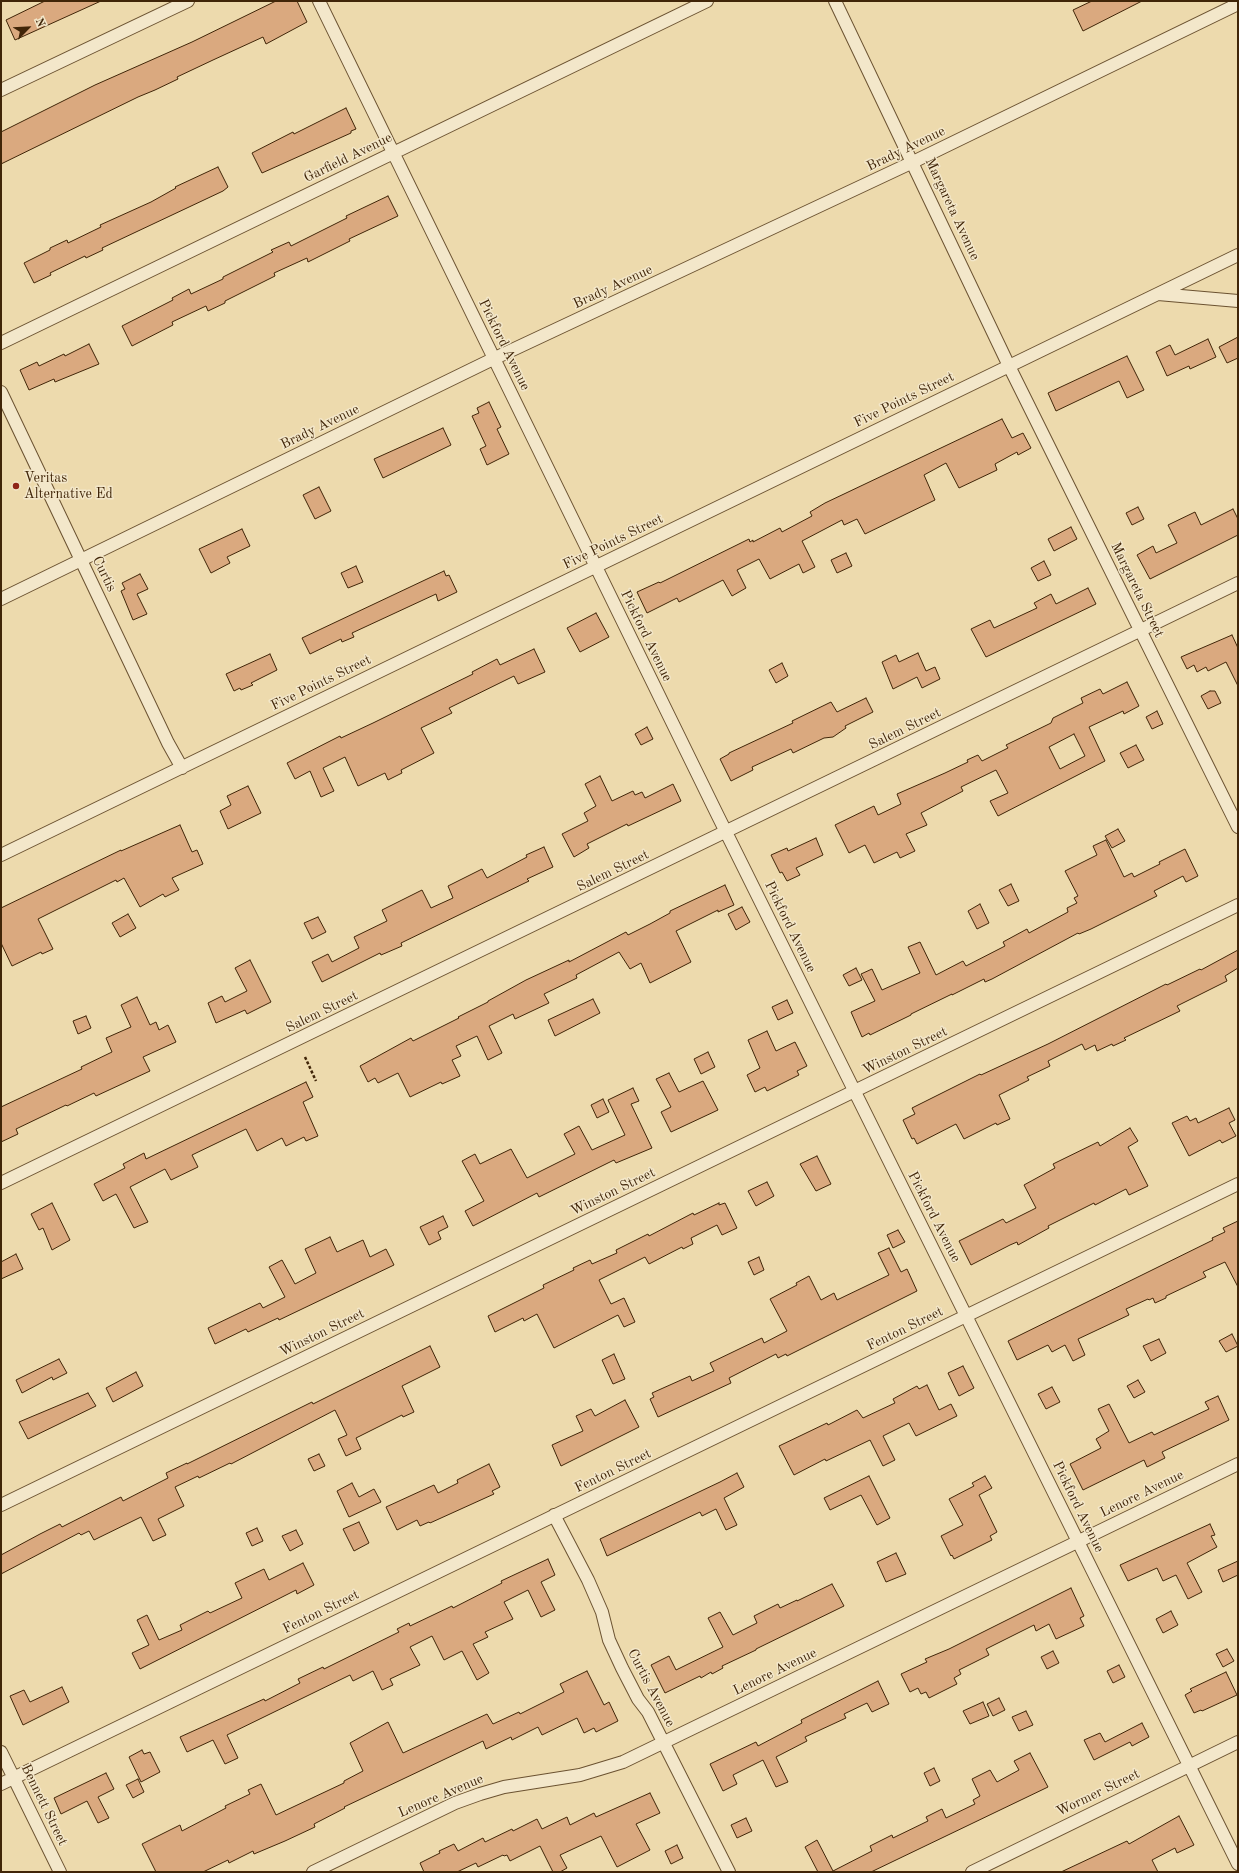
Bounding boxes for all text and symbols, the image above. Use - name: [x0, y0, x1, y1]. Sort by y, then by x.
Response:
- north arrow: [8, 8, 48, 48]
- text: N: [33, 17, 46, 29]
- street label: Brady Avenue: [864, 123, 948, 175]
- street label: Garfield Avenue: [301, 129, 395, 187]
- street label: Margareta Avenue: [921, 155, 983, 263]
- street label: Brady Avenue: [571, 261, 655, 313]
- street label: Pickford Avenue: [475, 297, 533, 393]
- street label: Five Points Street: [851, 368, 957, 432]
- street label: Brady Avenue: [278, 401, 362, 453]
- place label: Veritas Alternative Ed: [24, 470, 113, 502]
- marker: Veritas Alternative Ed: [11, 481, 21, 491]
- street label: Five Points Street: [560, 510, 666, 574]
- street label: Margareta Street: [1107, 540, 1167, 640]
- street label: Curtis: [88, 554, 120, 594]
- street label: Pickford Avenue: [617, 588, 675, 684]
- street label: Five Points Street: [268, 651, 374, 715]
- street label: Salem Street: [866, 704, 944, 754]
- street label: Salem Street: [574, 846, 652, 896]
- street label: Pickford Avenue: [761, 879, 819, 975]
- street label: Salem Street: [283, 987, 361, 1037]
- street label: Winston Street: [860, 1023, 950, 1079]
- street label: Winston Street: [568, 1164, 658, 1220]
- street label: Pickford Avenue: [904, 1169, 964, 1265]
- street label: Fenton Street: [864, 1303, 946, 1355]
- street label: Winston Street: [277, 1305, 367, 1361]
- street label: Fenton Street: [572, 1445, 654, 1497]
- street label: Pickford Avenue: [1049, 1459, 1107, 1555]
- street label: Lenore Avenue: [1097, 1467, 1187, 1521]
- street label: Fenton Street: [280, 1586, 362, 1638]
- street label: Lenore Avenue: [730, 1645, 820, 1699]
- street label: Curtis Avenue: [623, 1646, 679, 1730]
- street label: Bennett Street: [17, 1762, 71, 1848]
- street label: Wormer Street: [1054, 1766, 1142, 1820]
- street label: Lenore Avenue: [396, 1771, 486, 1821]

